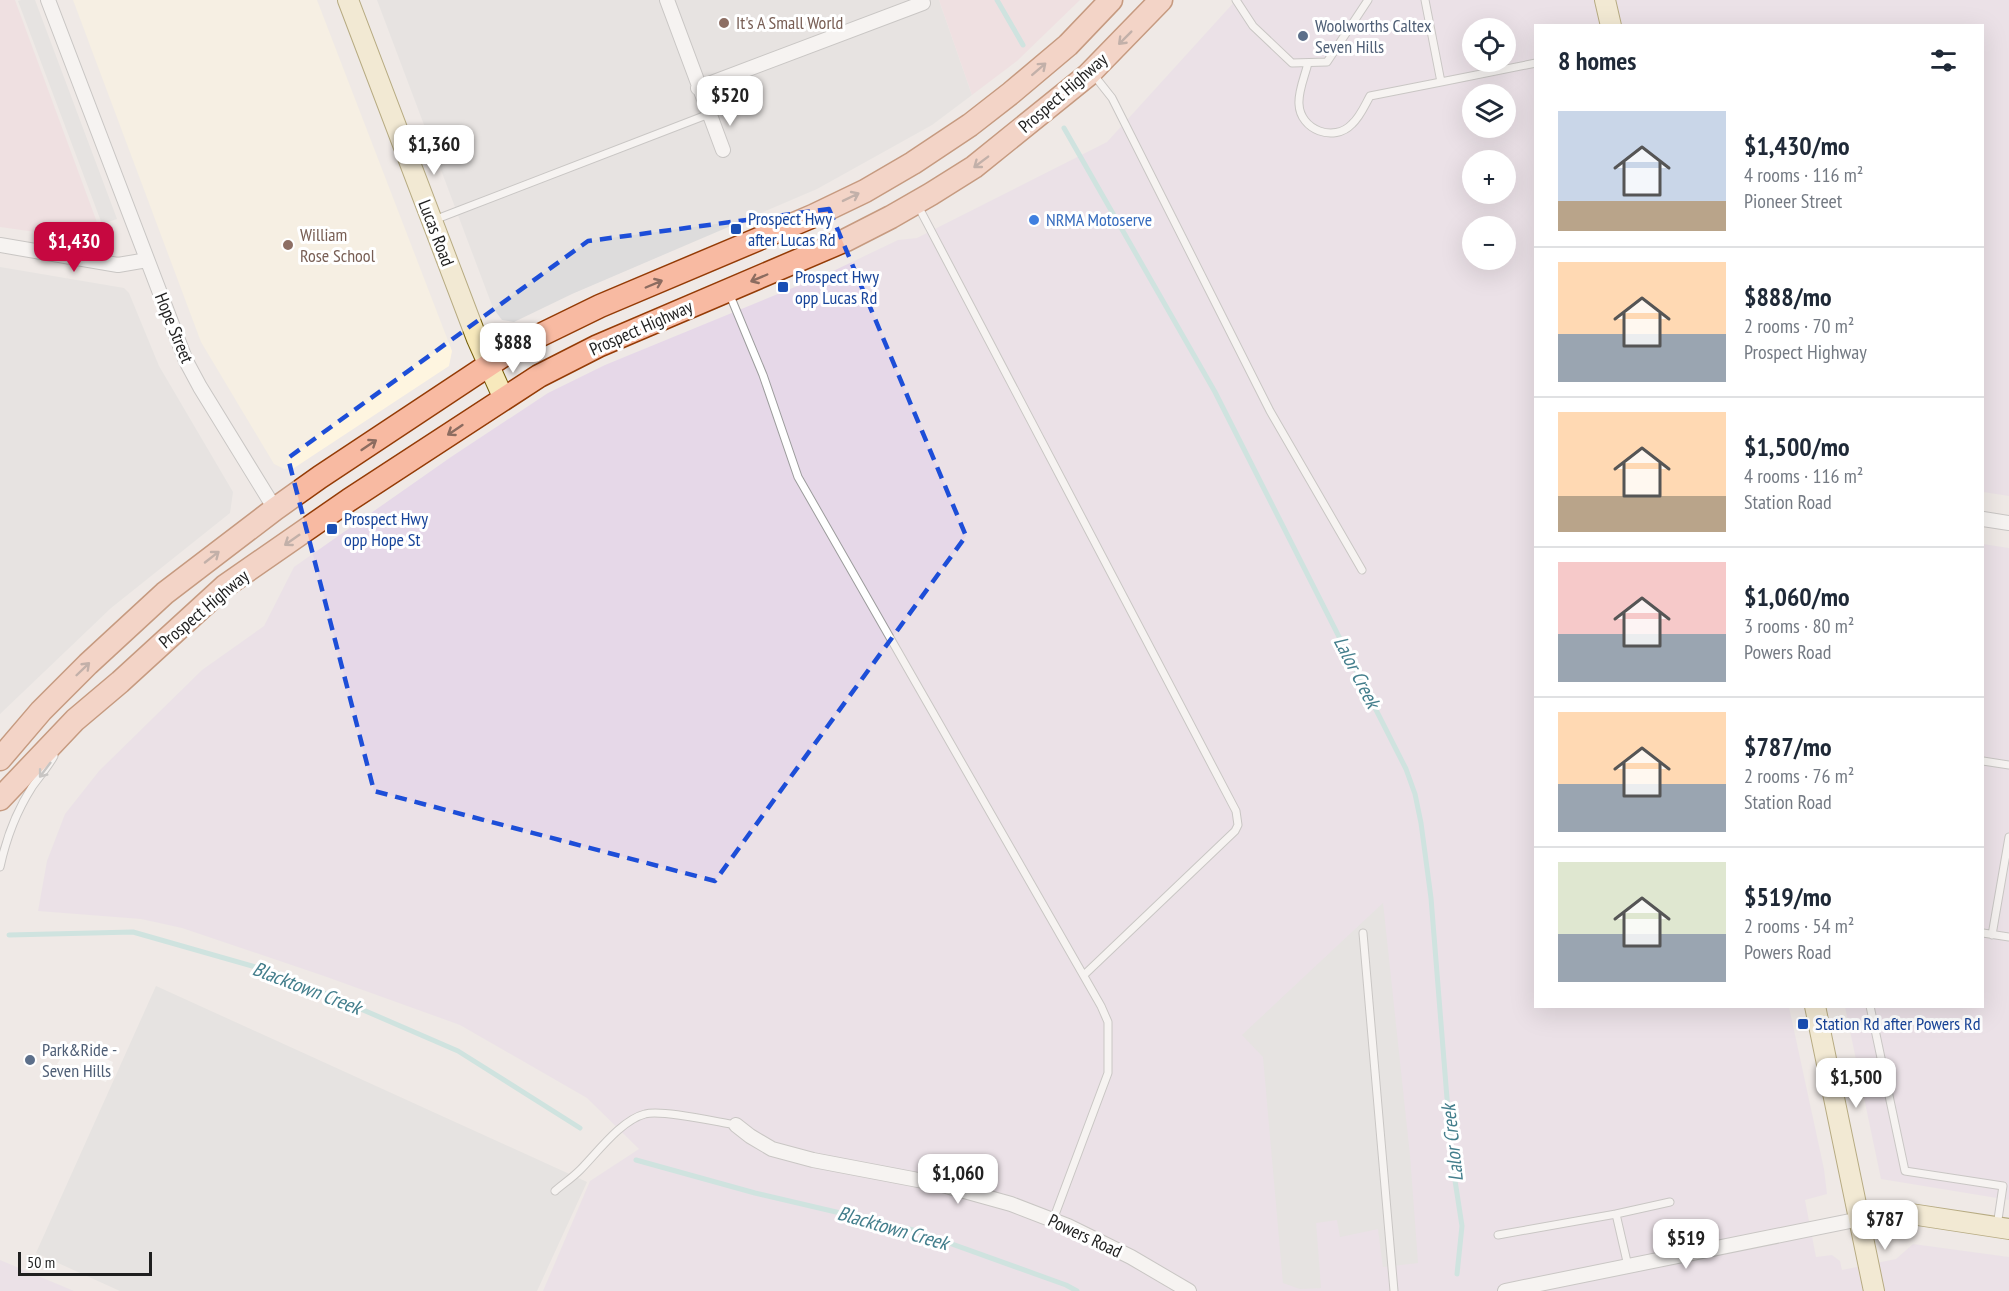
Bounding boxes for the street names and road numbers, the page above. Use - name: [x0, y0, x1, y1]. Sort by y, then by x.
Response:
- street label: Prospect Highway: [1013, 48, 1112, 138]
- street label: Lucas Road: [413, 196, 460, 269]
- street label: Hope Street: [150, 289, 199, 366]
- street label: Prospect Highway: [586, 294, 696, 361]
- street label: Prospect Highway: [154, 564, 254, 653]
- street label: Powers Road: [1045, 1209, 1126, 1263]

